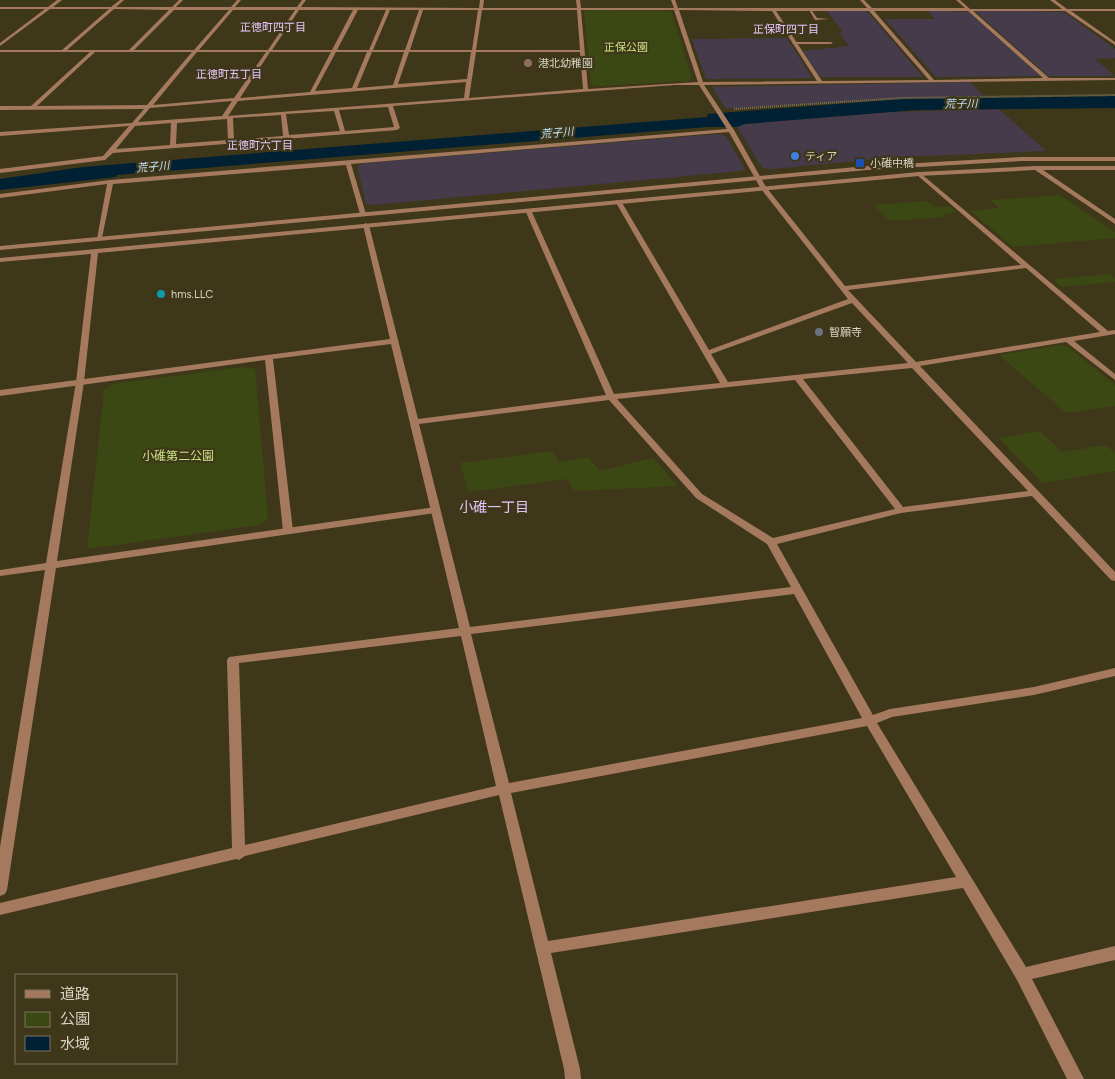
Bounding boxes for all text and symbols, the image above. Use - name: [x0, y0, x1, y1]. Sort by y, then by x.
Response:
- district label: 正徳町四丁目: [240, 21, 306, 34]
- district label: 正保町四丁目: [753, 23, 819, 36]
- park label: 正保公園: [604, 41, 648, 54]
- marker: 港北幼稚園: [522, 57, 534, 69]
- place label: 港北幼稚園: [538, 57, 593, 70]
- district label: 正徳町五丁目: [196, 68, 262, 81]
- water label: 荒子川: [944, 97, 979, 111]
- water label: 荒子川: [540, 125, 575, 141]
- district label: 正徳町六丁目: [227, 139, 293, 152]
- marker: ティア: [789, 150, 801, 162]
- place label: ティア: [805, 150, 837, 163]
- marker: 小碓中橋: [854, 157, 866, 169]
- place label: 小碓中橋: [870, 157, 914, 170]
- water label: 荒子川: [136, 159, 171, 175]
- marker: hms.LLC: [155, 288, 167, 300]
- place label: hms.LLC: [171, 288, 213, 301]
- marker: 智願寺: [813, 326, 825, 338]
- place label: 智願寺: [829, 326, 862, 339]
- park label: 小碓第二公園: [142, 449, 214, 463]
- district label: 小碓一丁目: [459, 499, 529, 516]
- legend: [15, 974, 178, 1064]
- text: 道路: [60, 985, 90, 1003]
- text: 公園: [60, 1010, 90, 1028]
- text: 水域: [60, 1035, 90, 1053]

